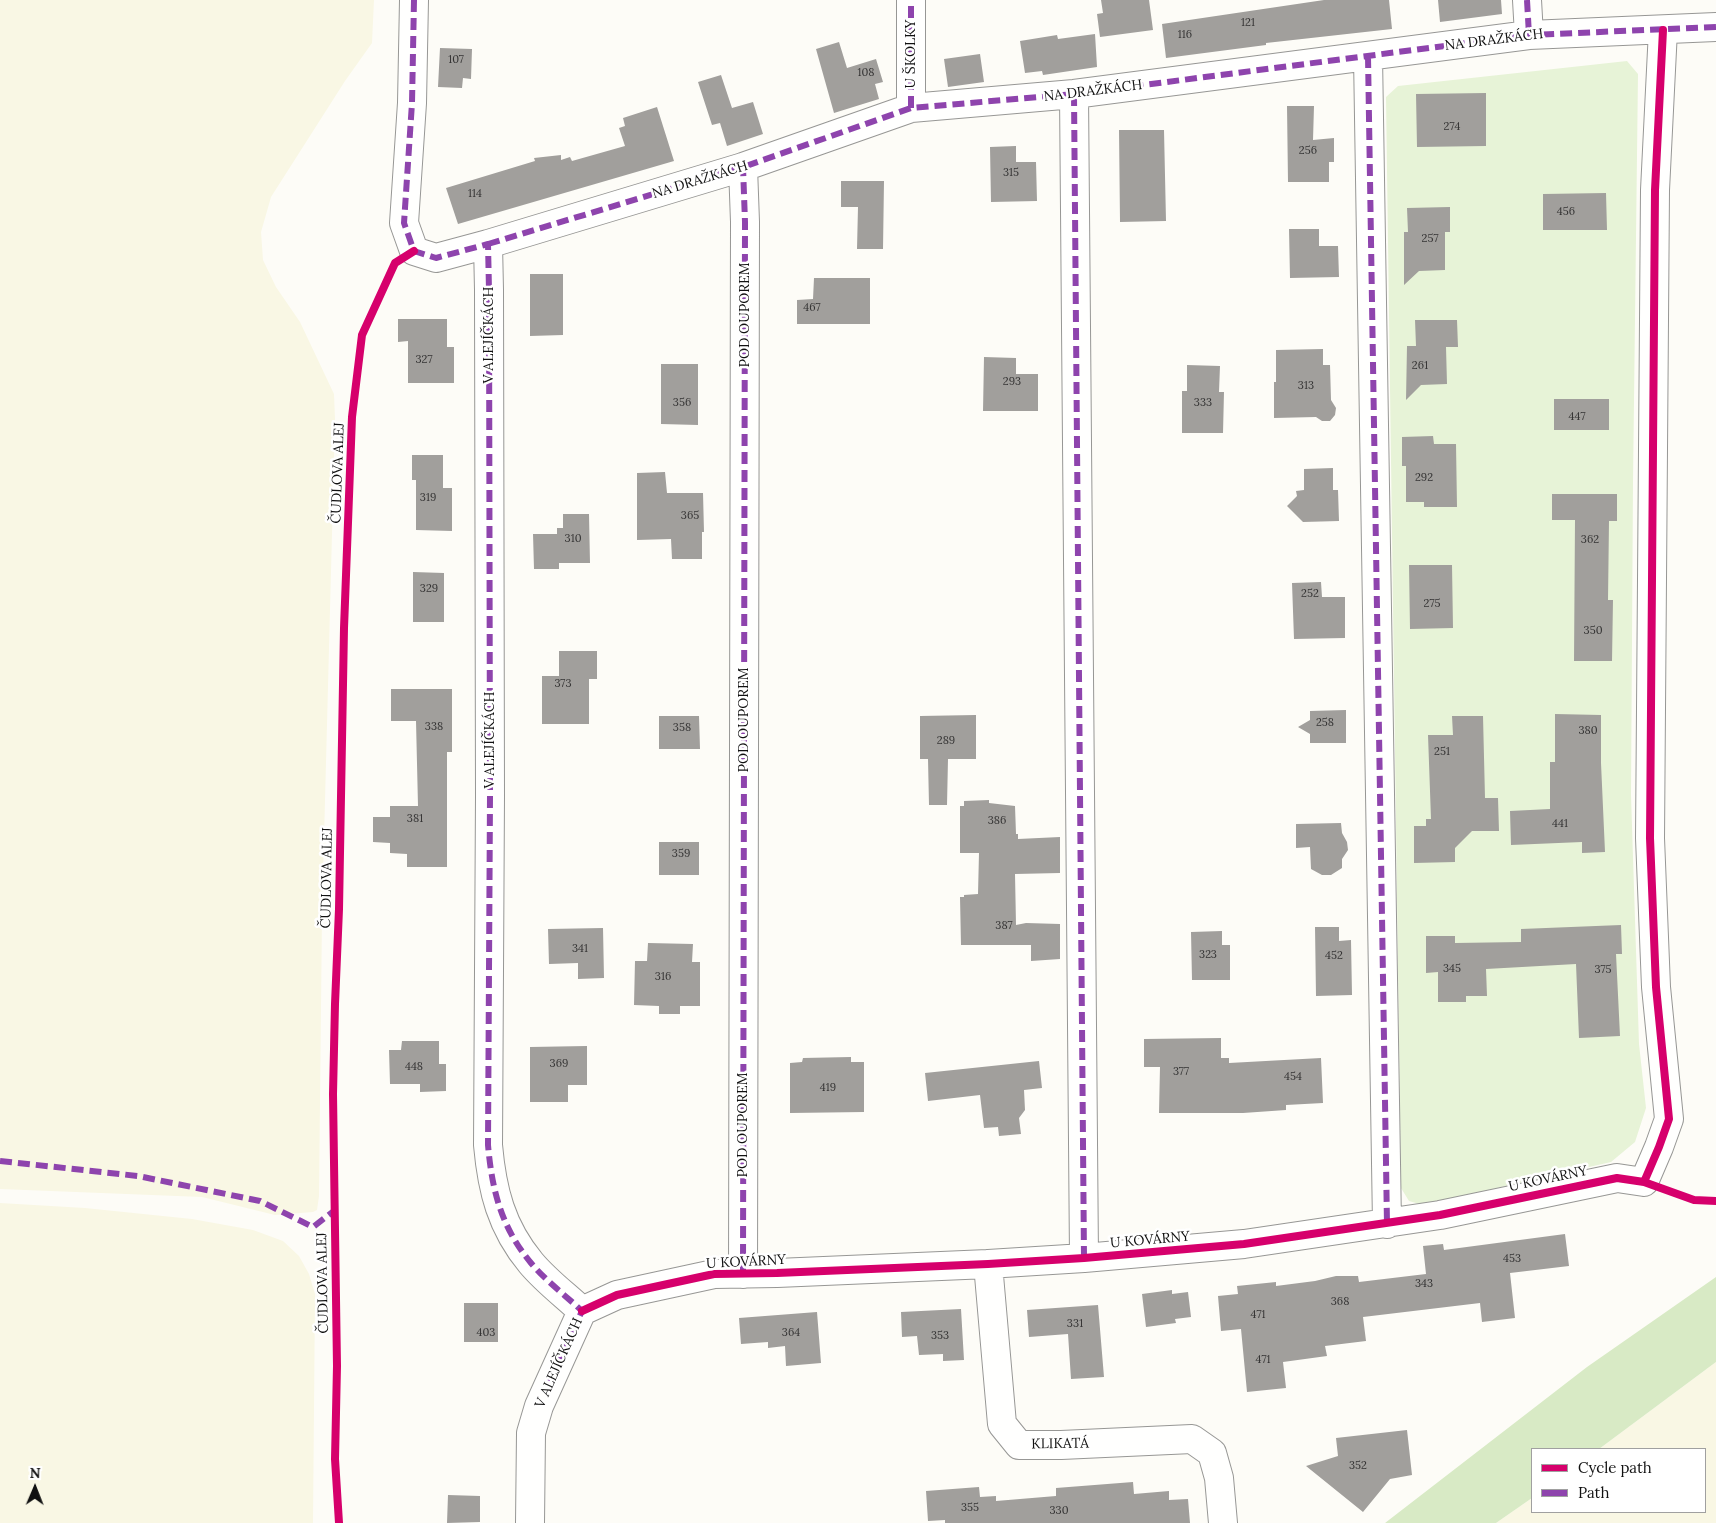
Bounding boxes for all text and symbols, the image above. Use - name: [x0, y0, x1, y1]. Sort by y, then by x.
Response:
- house number: 121: [1241, 16, 1255, 30]
- street label: U ŠKOLKY: [903, 20, 919, 88]
- street label: NA DRAŽKÁCH: [1444, 26, 1544, 54]
- house number: 116: [1178, 28, 1192, 42]
- house number: 107: [448, 53, 464, 67]
- house number: 108: [857, 66, 875, 80]
- street label: NA DRAŽKÁCH: [1043, 77, 1143, 105]
- house number: 274: [1444, 120, 1460, 134]
- house number: 256: [1299, 144, 1317, 158]
- street label: NA DRAŽKÁCH: [650, 157, 750, 203]
- house number: 315: [1003, 166, 1019, 180]
- house number: 114: [468, 187, 482, 201]
- house number: 456: [1557, 205, 1575, 219]
- house number: 257: [1422, 232, 1438, 246]
- street label: POD OUPOREM: [737, 263, 753, 367]
- street label: V ALEJÍČKÁCH: [481, 287, 497, 383]
- house number: 467: [803, 301, 821, 315]
- house number: 327: [415, 353, 433, 367]
- house number: 261: [1412, 359, 1428, 373]
- house number: 293: [1003, 375, 1021, 389]
- house number: 313: [1298, 379, 1314, 393]
- house number: 356: [673, 396, 691, 410]
- house number: 333: [1194, 396, 1212, 410]
- house number: 447: [1569, 410, 1585, 424]
- street label: ČUDLOVA ALEJ: [328, 422, 348, 524]
- house number: 292: [1415, 471, 1433, 485]
- house number: 319: [420, 491, 436, 505]
- house number: 365: [681, 509, 699, 523]
- house number: 310: [565, 532, 581, 546]
- house number: 362: [1581, 533, 1599, 547]
- house number: 329: [420, 582, 438, 596]
- house number: 252: [1301, 587, 1319, 601]
- house number: 275: [1424, 597, 1440, 611]
- house number: 350: [1584, 624, 1602, 638]
- street label: POD OUPOREM: [736, 668, 752, 772]
- house number: 373: [554, 677, 572, 691]
- street label: V ALEJÍČKÁCH: [482, 692, 498, 788]
- house number: 258: [1316, 716, 1334, 730]
- house number: 338: [425, 720, 443, 734]
- house number: 358: [673, 721, 691, 735]
- house number: 380: [1578, 724, 1598, 738]
- house number: 289: [937, 734, 955, 748]
- house number: 251: [1434, 745, 1450, 759]
- house number: 381: [407, 812, 423, 826]
- house number: 386: [988, 814, 1006, 828]
- house number: 441: [1552, 817, 1568, 831]
- street label: ČUDLOVA ALEJ: [318, 827, 336, 929]
- house number: 359: [672, 847, 690, 861]
- house number: 387: [995, 919, 1013, 933]
- house number: 341: [572, 942, 588, 956]
- house number: 323: [1199, 948, 1217, 962]
- house number: 452: [1325, 949, 1343, 963]
- house number: 345: [1443, 962, 1461, 976]
- house number: 375: [1595, 963, 1611, 977]
- house number: 316: [655, 970, 671, 984]
- house number: 369: [550, 1057, 568, 1071]
- house number: 448: [405, 1060, 423, 1074]
- house number: 377: [1173, 1065, 1189, 1079]
- house number: 454: [1284, 1070, 1302, 1084]
- street label: POD OUPOREM: [735, 1073, 751, 1177]
- house number: 419: [820, 1081, 836, 1095]
- street label: U KOVÁRNY: [1507, 1162, 1589, 1196]
- street label: U KOVÁRNY: [1109, 1228, 1191, 1252]
- street label: ČUDLOVA ALEJ: [314, 1232, 332, 1334]
- street label: U KOVÁRNY: [706, 1252, 786, 1272]
- house number: 453: [1503, 1252, 1521, 1266]
- house number: 343: [1415, 1277, 1433, 1291]
- house number: 368: [1331, 1295, 1349, 1309]
- house number: 471: [1250, 1308, 1266, 1322]
- street label: V ALEJÍČKÁCH: [532, 1315, 586, 1411]
- house number: 331: [1067, 1317, 1083, 1331]
- house number: 403: [477, 1326, 495, 1340]
- house number: 364: [782, 1326, 800, 1340]
- house number: 353: [931, 1329, 949, 1343]
- house number: 471: [1255, 1353, 1271, 1367]
- street label: KLIKATÁ: [1031, 1435, 1089, 1453]
- legend: [1531, 1448, 1706, 1513]
- text: Cycle path: [1578, 1458, 1652, 1477]
- house number: 352: [1349, 1459, 1367, 1473]
- north arrow: [10, 1463, 60, 1513]
- text: N: [30, 1464, 41, 1482]
- text: Path: [1578, 1483, 1609, 1502]
- house number: 355: [961, 1501, 979, 1515]
- house number: 330: [1049, 1504, 1069, 1518]

